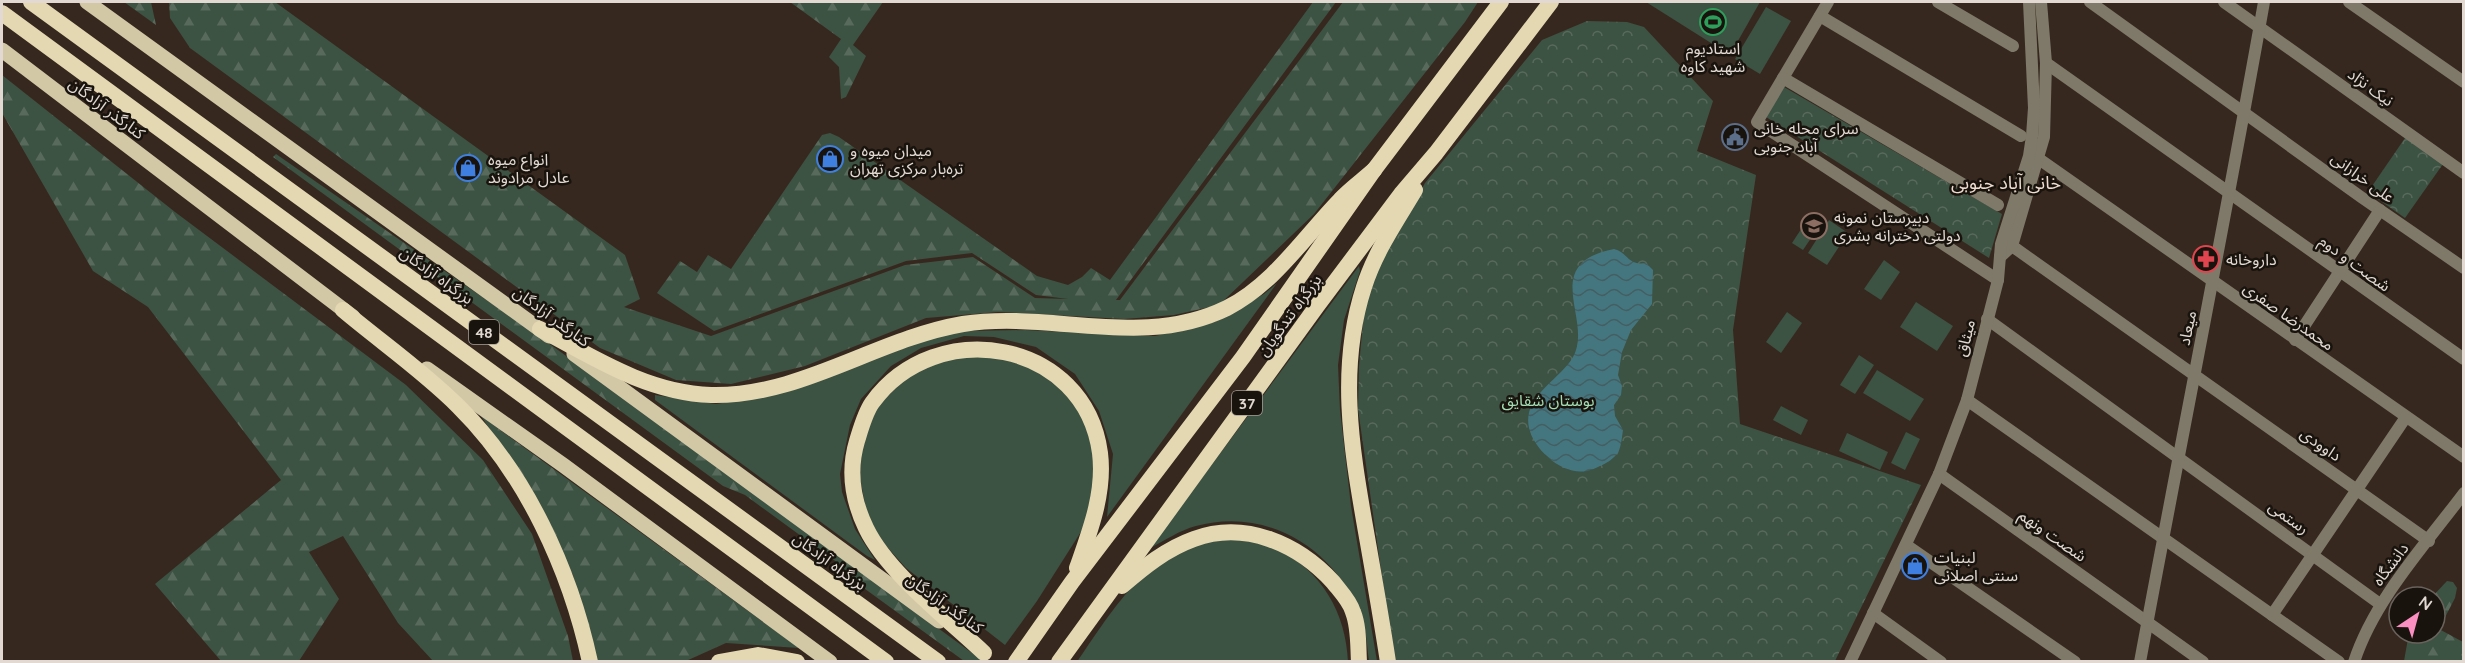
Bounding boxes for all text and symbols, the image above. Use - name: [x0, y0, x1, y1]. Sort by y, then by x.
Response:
- sports icon: استادیوم شهید کاوه: [1698, 7, 1728, 37]
- place label: استادیوم شهید کاوه: [1681, 38, 1745, 76]
- street label: نیک نژاد: [2344, 64, 2398, 110]
- street label: کنارگذر آزادگان: [65, 73, 149, 143]
- place label: سرای محله خانی آباد جنوبی: [1754, 118, 1859, 156]
- public building icon: سرای محله خانی آباد جنوبی: [1720, 122, 1750, 152]
- place label: میدان میوه و تره‌بار مرکزی تهران: [850, 140, 964, 178]
- shop icon: میدان میوه و تره‌بار مرکزی تهران: [815, 144, 845, 174]
- street label: علی خرازانی: [2327, 147, 2399, 207]
- place label: انواع میوه عادل مرادوند: [488, 149, 570, 188]
- shop icon: انواع میوه عادل مرادوند: [453, 153, 483, 183]
- district label: خانی آباد جنوبی: [1951, 171, 2061, 194]
- place label: دبیرستان نمونه دولتی دخترانه بشری: [1834, 207, 1961, 245]
- school or university icon: دبیرستان نمونه دولتی دخترانه بشری: [1799, 211, 1829, 241]
- street label: شصت و دوم: [2314, 230, 2395, 298]
- street label: بزرگراه آزادگان: [396, 242, 478, 308]
- pharmacy icon: داروخانه: [2191, 244, 2221, 274]
- place label: داروخانه: [2226, 249, 2277, 269]
- street label: بزرگراه تندگویان: [1253, 270, 1325, 360]
- street label: محمدرضا صفری: [2240, 277, 2338, 355]
- street label: کنارگذر آزادگان: [510, 281, 595, 351]
- street label: میعاد: [2174, 309, 2200, 347]
- street label: میثاق: [1951, 317, 1979, 359]
- road number: 48: [469, 320, 499, 344]
- park label: بوستان شقایق: [1501, 390, 1595, 411]
- road number: 37: [1232, 391, 1262, 415]
- street label: داوودی: [2297, 423, 2345, 465]
- street label: رستمی: [2265, 496, 2313, 538]
- street label: شصت ونهم: [2014, 504, 2091, 568]
- street label: بزرگراه آزادگان: [789, 528, 871, 594]
- street label: دانشگاه: [2367, 539, 2413, 589]
- place label: لبنیات سنتی اصلانی: [1934, 547, 2018, 585]
- shop icon: لبنیات سنتی اصلانی: [1900, 551, 1930, 581]
- street label: کنارگذر آزادگان: [903, 568, 988, 638]
- north arrow: [2387, 585, 2447, 645]
- text: N: [2415, 591, 2436, 614]

